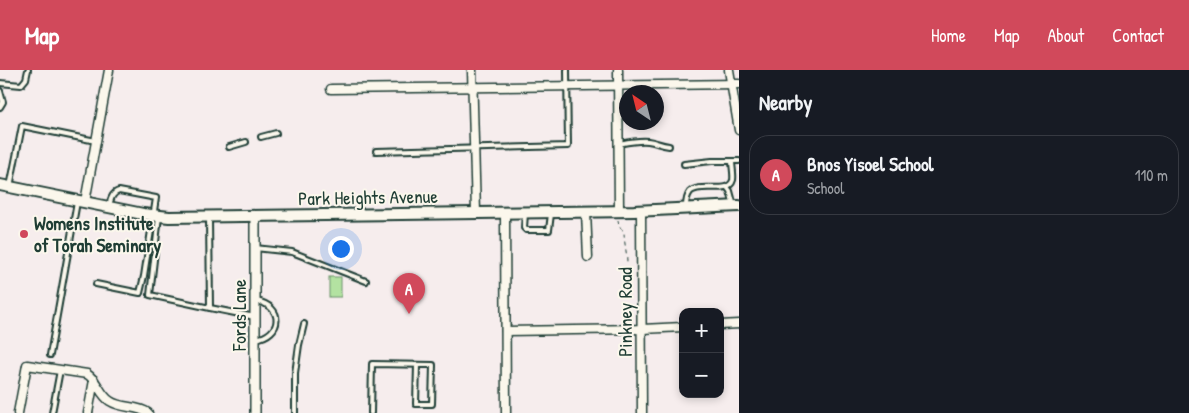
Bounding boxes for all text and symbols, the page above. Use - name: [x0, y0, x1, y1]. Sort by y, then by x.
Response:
- text: Map: [25, 19, 59, 51]
- text: Home: [931, 23, 966, 48]
- text: Map: [994, 23, 1019, 48]
- text: About: [1047, 23, 1084, 48]
- text: Contact: [1112, 23, 1164, 48]
- north arrow: [619, 85, 664, 130]
- text: Nearby: [759, 88, 812, 117]
- text: Bnos Yisoel School: [807, 151, 934, 177]
- text: A: [772, 164, 780, 186]
- text: 110 m: [1135, 164, 1168, 186]
- text: School: [807, 177, 844, 199]
- street label: Park Heights Avenue: [298, 183, 439, 211]
- place label: Womens Institute of Torah Seminary: [34, 210, 161, 259]
- marker: Womens Institute of Torah Seminary: [18, 228, 30, 240]
- your location: [328, 236, 354, 262]
- street label: Pinkney Road: [612, 267, 638, 357]
- pin: A: [393, 273, 425, 314]
- street label: Fords Lane: [226, 279, 252, 352]
- map controls: [679, 308, 724, 398]
- button: +: [679, 308, 724, 353]
- button: −: [679, 353, 724, 398]

